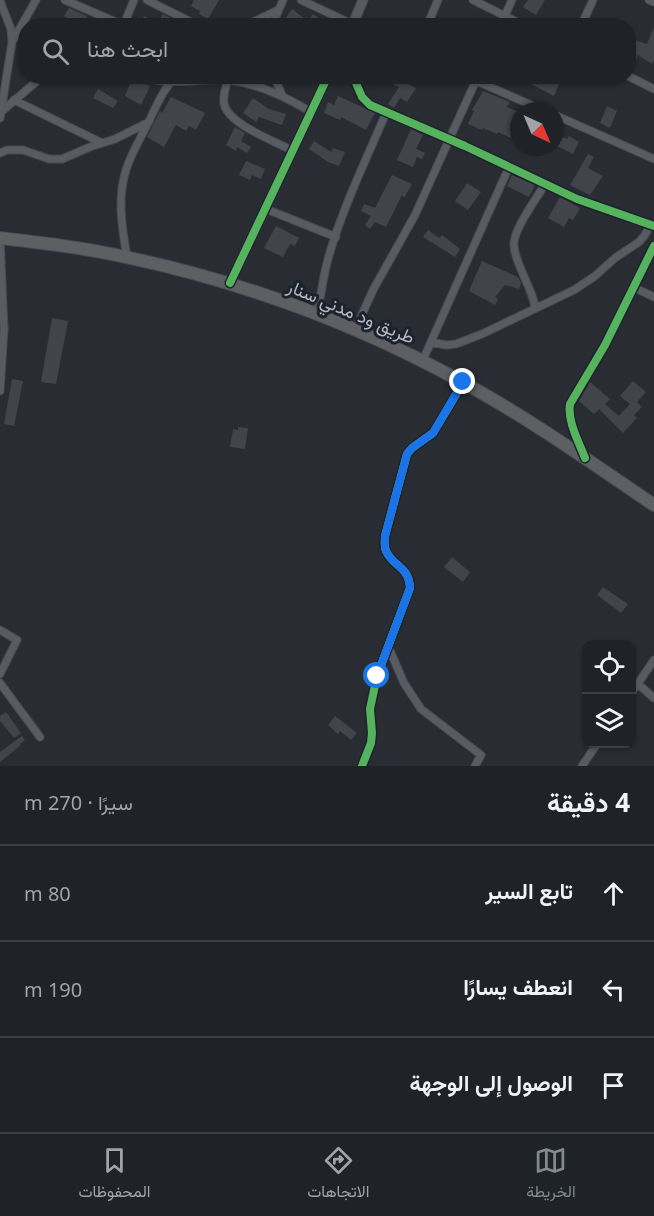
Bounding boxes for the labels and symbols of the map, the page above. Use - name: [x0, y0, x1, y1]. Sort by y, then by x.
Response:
- north arrow: [510, 102, 564, 156]
- street label: طريق ود مدني سنار: [282, 273, 419, 352]
- route end: [449, 368, 475, 394]
- route start: [363, 662, 389, 688]

